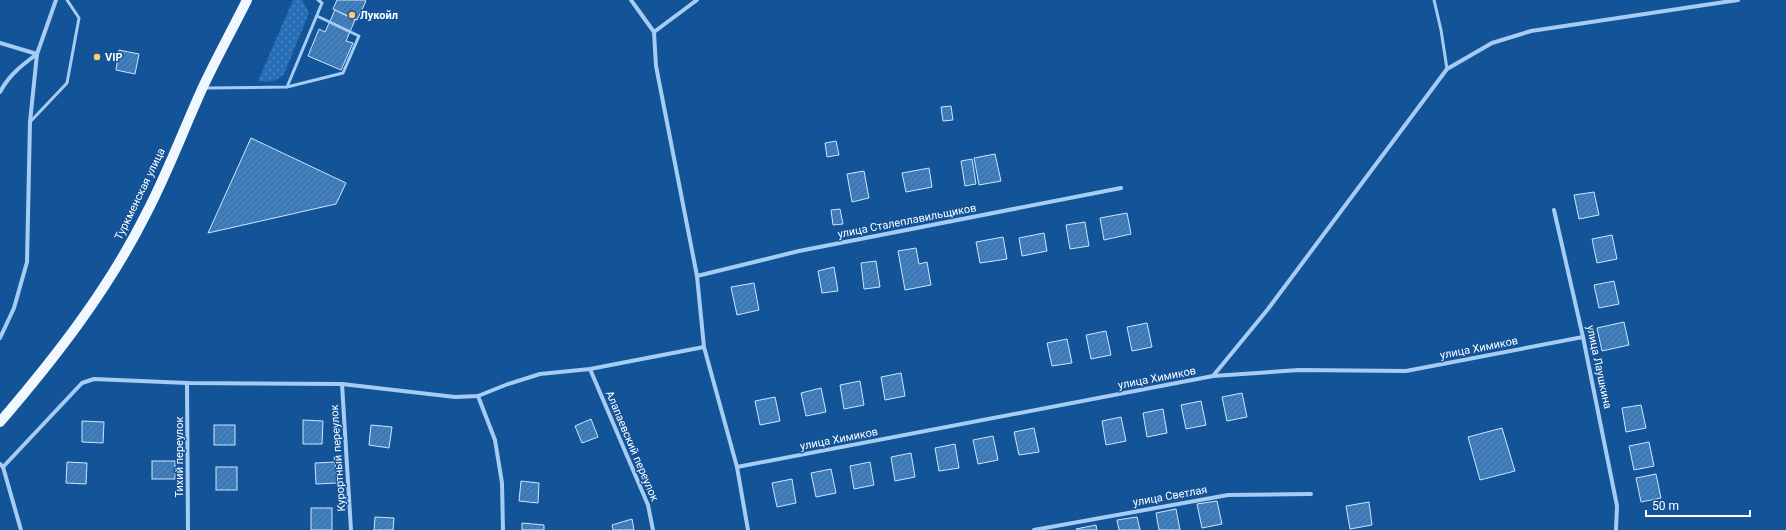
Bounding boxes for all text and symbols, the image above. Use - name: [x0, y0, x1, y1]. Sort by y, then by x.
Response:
- place label: Лукойл: [360, 9, 398, 22]
- marker: Лукойл: [347, 10, 357, 20]
- place label: VIP: [105, 51, 123, 64]
- marker: VIP: [92, 52, 102, 62]
- street label: Туркменская улица: [112, 146, 168, 242]
- street label: улица Сталеплавильщиков: [837, 201, 977, 241]
- street label: улица Лаушкина: [1584, 324, 1614, 410]
- street label: улица Химиков: [1439, 334, 1519, 362]
- street label: улица Химиков: [1117, 364, 1197, 392]
- street label: Алапаевский переулок: [603, 389, 661, 503]
- street label: Курортный переулок: [328, 404, 348, 512]
- street label: Тихий переулок: [173, 417, 186, 497]
- street label: улица Химиков: [799, 425, 879, 453]
- street label: улица Светлая: [1132, 483, 1208, 509]
- scale bar: [1646, 492, 1750, 518]
- text: 50 m: [1652, 499, 1679, 513]

